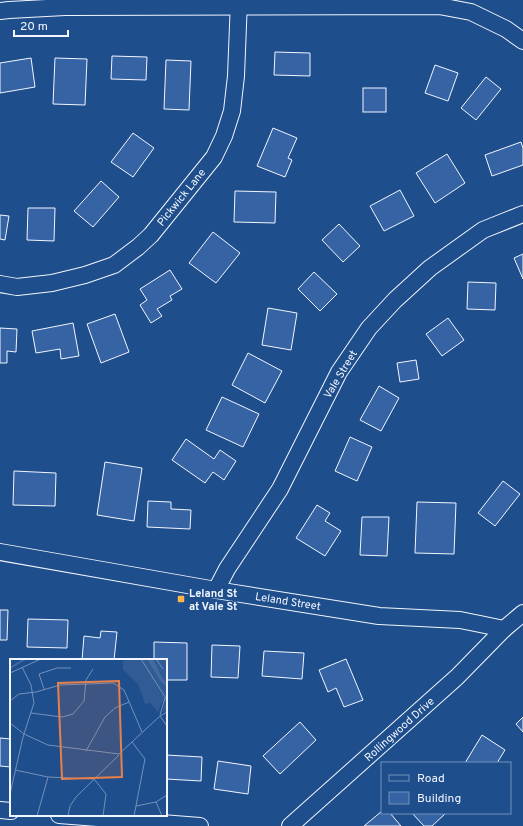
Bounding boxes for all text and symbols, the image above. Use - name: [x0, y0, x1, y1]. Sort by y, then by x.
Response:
- scale bar: [14, 12, 68, 38]
- text: 20 m: [20, 19, 48, 35]
- street label: Pickwick Lane: [154, 166, 209, 229]
- street label: Vale Street: [321, 348, 361, 401]
- place label: Leland St at Vale St: [189, 587, 237, 614]
- street label: Leland Street: [254, 590, 322, 614]
- marker: Leland St at Vale St: [176, 594, 186, 604]
- inset map: [10, 659, 167, 816]
- street label: Rollingwood Drive: [362, 695, 438, 765]
- legend: [381, 762, 511, 814]
- text: Road: [417, 771, 445, 787]
- text: Building: [417, 791, 461, 807]

